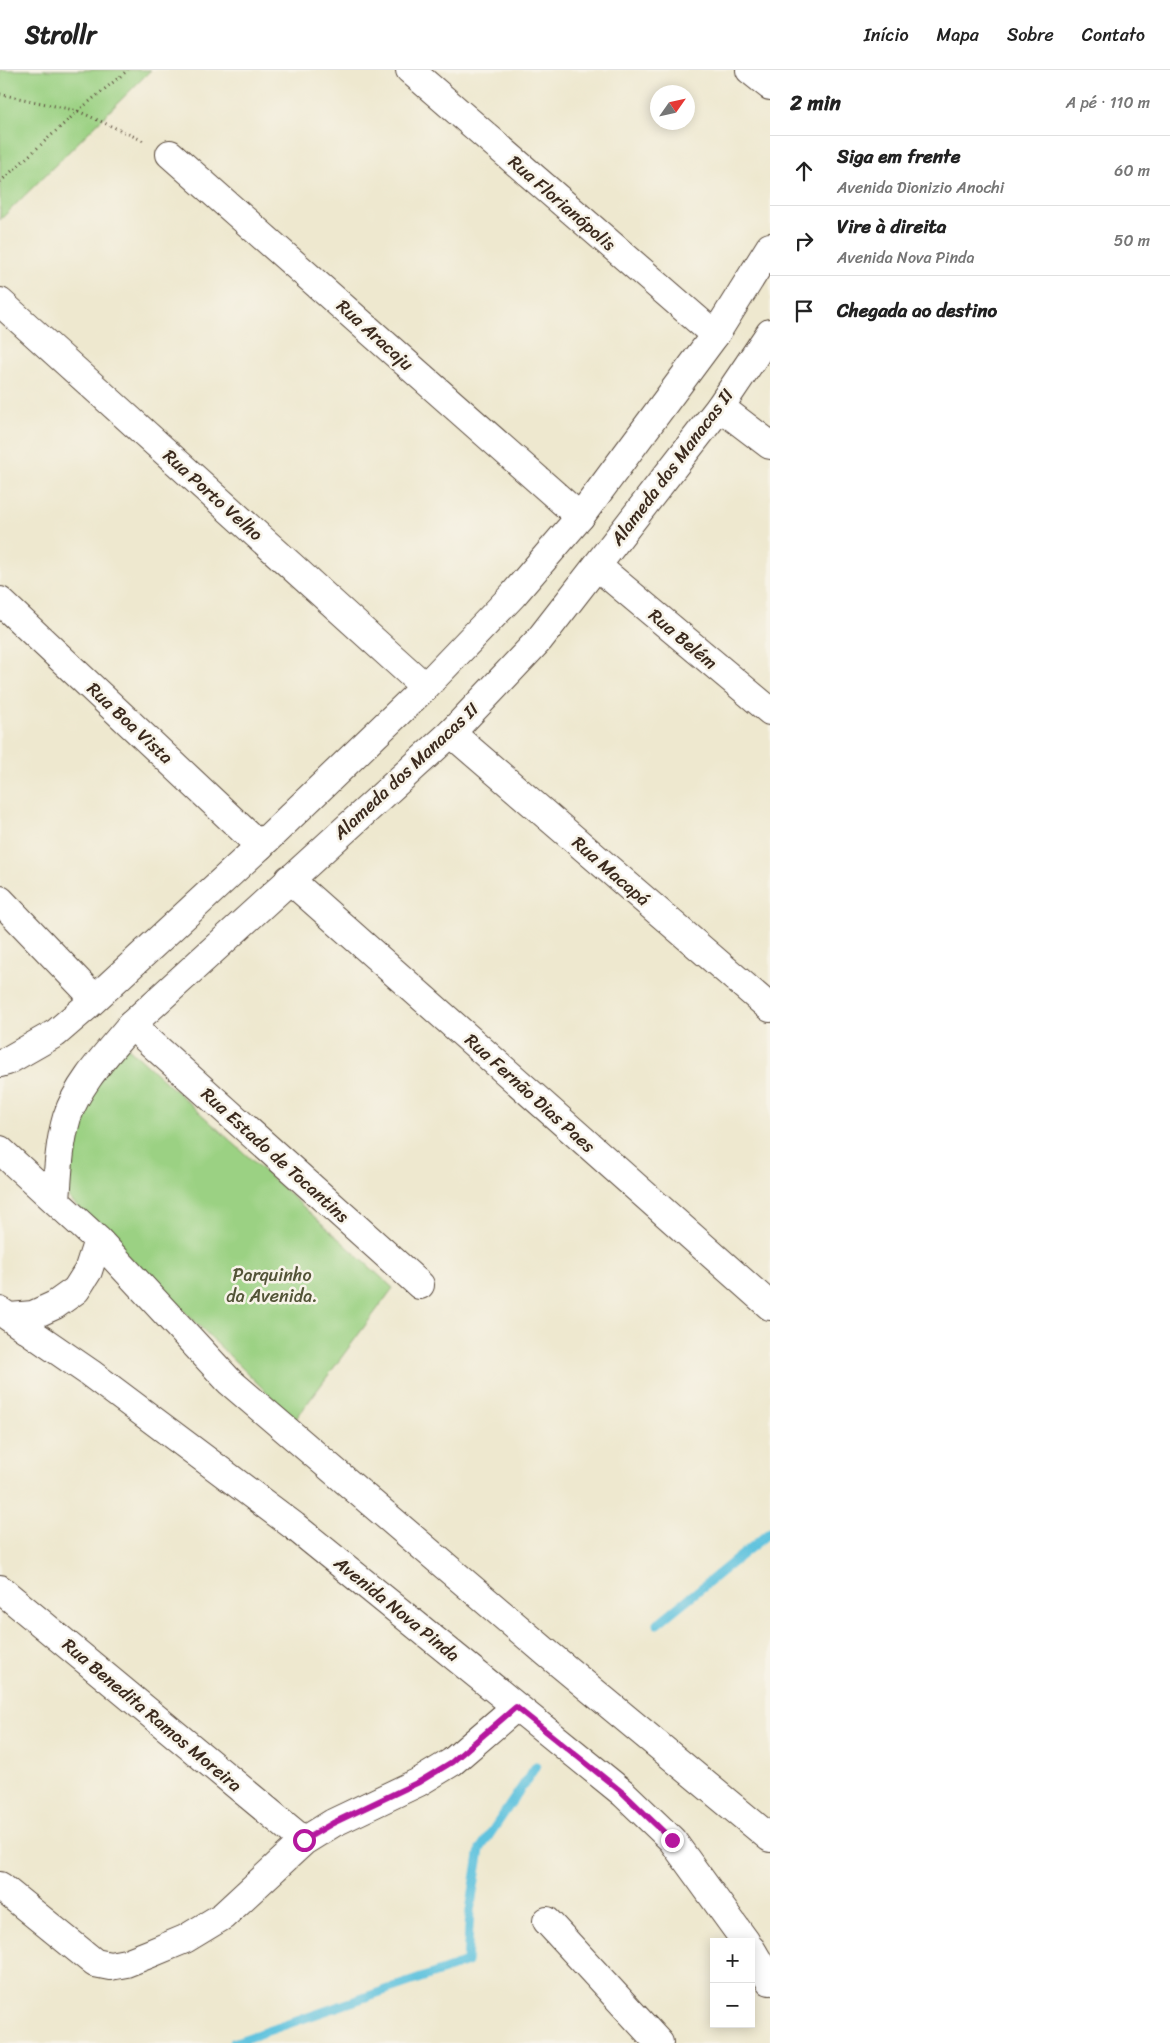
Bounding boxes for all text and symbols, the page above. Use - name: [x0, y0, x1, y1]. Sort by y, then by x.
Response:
- text: Strollr: [25, 14, 96, 56]
- text: Início: [864, 19, 909, 51]
- text: Mapa: [937, 19, 979, 51]
- text: Sobre: [1007, 19, 1054, 51]
- text: Contato: [1082, 19, 1145, 51]
- text: 2 min: [790, 84, 841, 122]
- north arrow: [650, 85, 695, 130]
- text: A pé · 110 m: [1066, 88, 1150, 117]
- text: Siga em frente: [837, 140, 960, 173]
- street label: Rua Florianópolis: [501, 147, 624, 260]
- text: 60 m: [1114, 156, 1150, 185]
- icon: ahead: [790, 157, 818, 185]
- text: Avenida Dionizio Anochi: [837, 173, 1004, 202]
- text: Vire à direita: [837, 210, 946, 243]
- text: 50 m: [1114, 226, 1150, 255]
- icon: right: [790, 227, 818, 255]
- text: Avenida Nova Pinda: [837, 243, 975, 272]
- street label: Rua Aracaju: [329, 291, 421, 379]
- text: Chegada ao destino: [837, 294, 997, 327]
- icon: arrive: [790, 297, 818, 325]
- street label: Alameda dos Manacas II: [601, 381, 742, 553]
- street label: Rua Porto Velho: [155, 441, 271, 549]
- street label: Rua Belém: [641, 600, 725, 678]
- street label: Rua Boa Vista: [79, 674, 181, 772]
- street label: Alameda dos Manacas II: [325, 694, 487, 848]
- street label: Rua Macapá: [565, 828, 657, 914]
- street label: Rua Fernão Dias Paes: [457, 1025, 604, 1161]
- street label: Rua Estado de Tocantins: [193, 1079, 357, 1231]
- park label: Parquinho da Avenida.: [226, 1259, 318, 1312]
- street label: Avenida Nova Pinda: [326, 1547, 467, 1670]
- street label: Rua Benedita Ramos Moreira: [55, 1630, 249, 1800]
- route start: [293, 1829, 316, 1852]
- route end: [661, 1829, 684, 1852]
- map controls: [710, 1938, 755, 2028]
- button: +: [710, 1938, 755, 1983]
- button: −: [710, 1983, 755, 2028]

